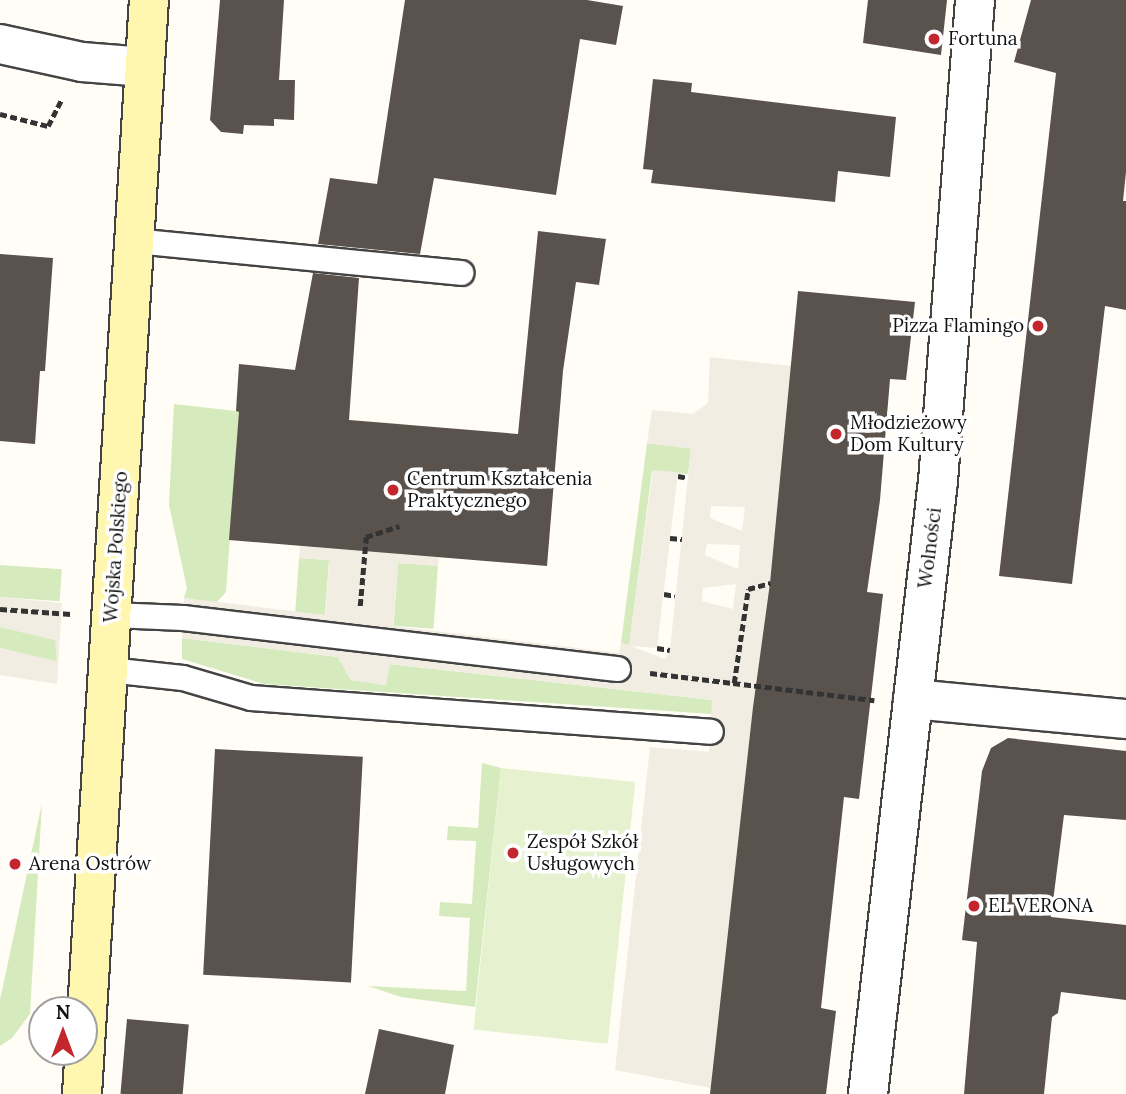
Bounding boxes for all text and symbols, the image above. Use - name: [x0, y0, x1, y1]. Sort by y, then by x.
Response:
- place label: Fortuna: [948, 28, 1018, 50]
- marker: Fortuna: [926, 31, 942, 47]
- place label: Pizza Flamingo: [892, 315, 1024, 337]
- marker: Pizza Flamingo: [1030, 318, 1046, 334]
- place label: Młodzieżowy Dom Kultury: [850, 412, 967, 456]
- marker: Młodzieżowy Dom Kultury: [828, 426, 844, 442]
- place label: Centrum Kształcenia Praktycznego: [407, 468, 592, 512]
- street label: Wojska Polskiego: [99, 470, 133, 624]
- marker: Centrum Kształcenia Praktycznego: [385, 482, 401, 498]
- street label: Wolności: [914, 506, 946, 590]
- place label: Zespół Szkół Usługowych: [527, 831, 638, 875]
- marker: Zespół Szkół Usługowych: [505, 845, 521, 861]
- place label: Arena Ostrów: [29, 853, 151, 875]
- marker: Arena Ostrów: [7, 856, 23, 872]
- place label: EL VERONA: [988, 895, 1093, 917]
- marker: EL VERONA: [966, 898, 982, 914]
- north arrow: [28, 996, 98, 1066]
- text: N: [56, 1000, 70, 1024]

